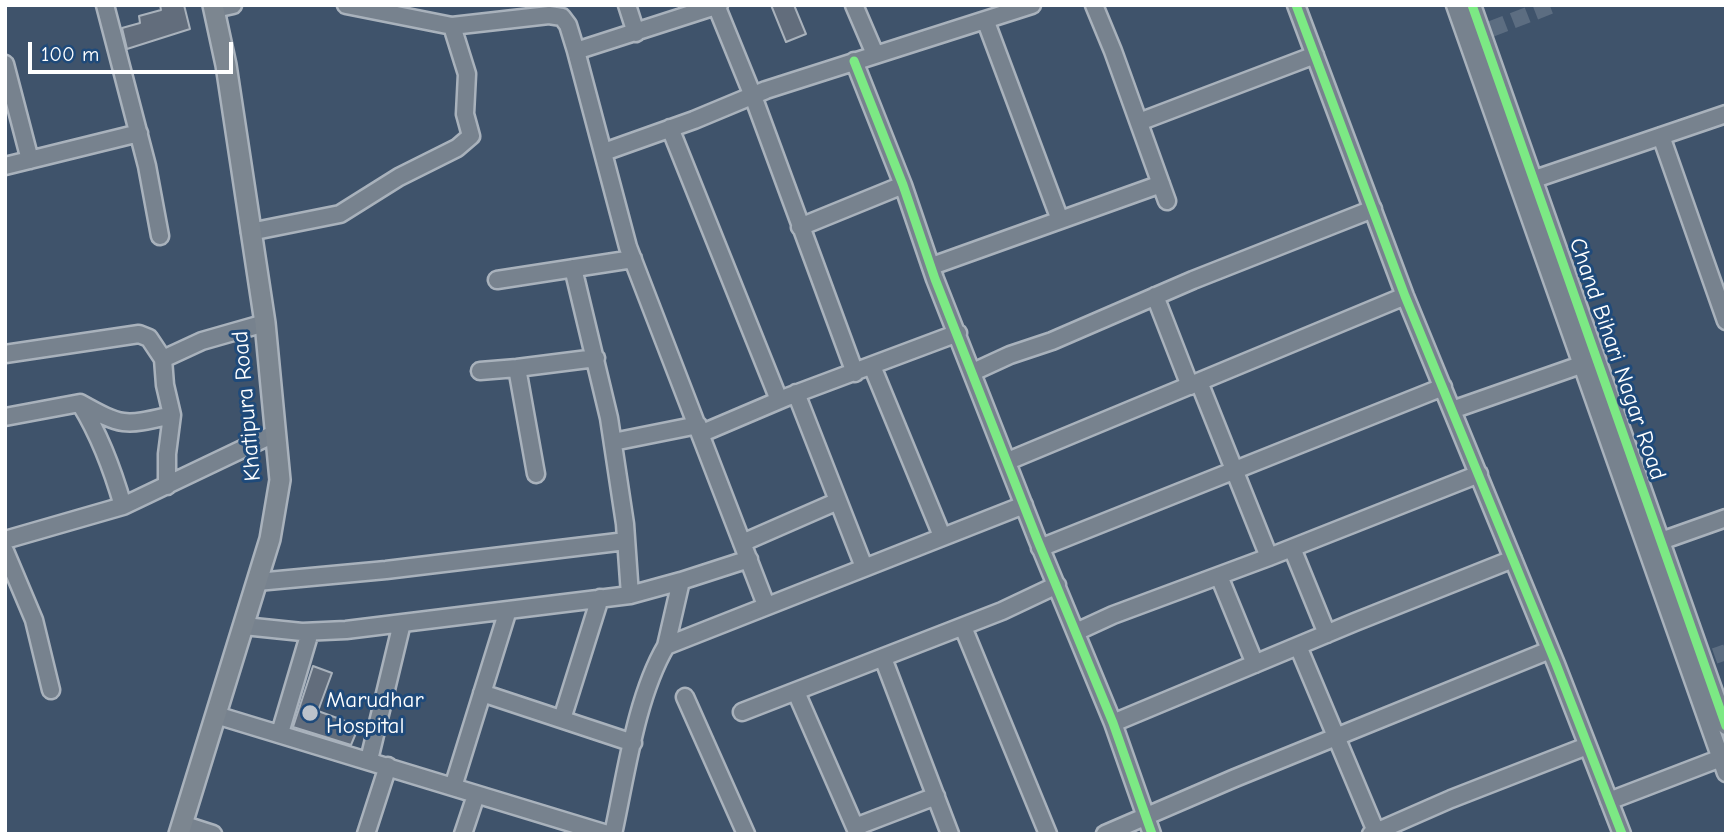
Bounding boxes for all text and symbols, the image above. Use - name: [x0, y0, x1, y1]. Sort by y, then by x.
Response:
- scale bar: [32, 28, 236, 72]
- text: 100 m: [41, 42, 99, 66]
- street label: Chand Bihari Nagar Road: [1563, 234, 1671, 484]
- street label: Khatipura Road: [227, 330, 267, 482]
- place label: Marudhar Hospital: [326, 686, 424, 740]
- marker: Marudhar Hospital: [300, 703, 320, 723]

